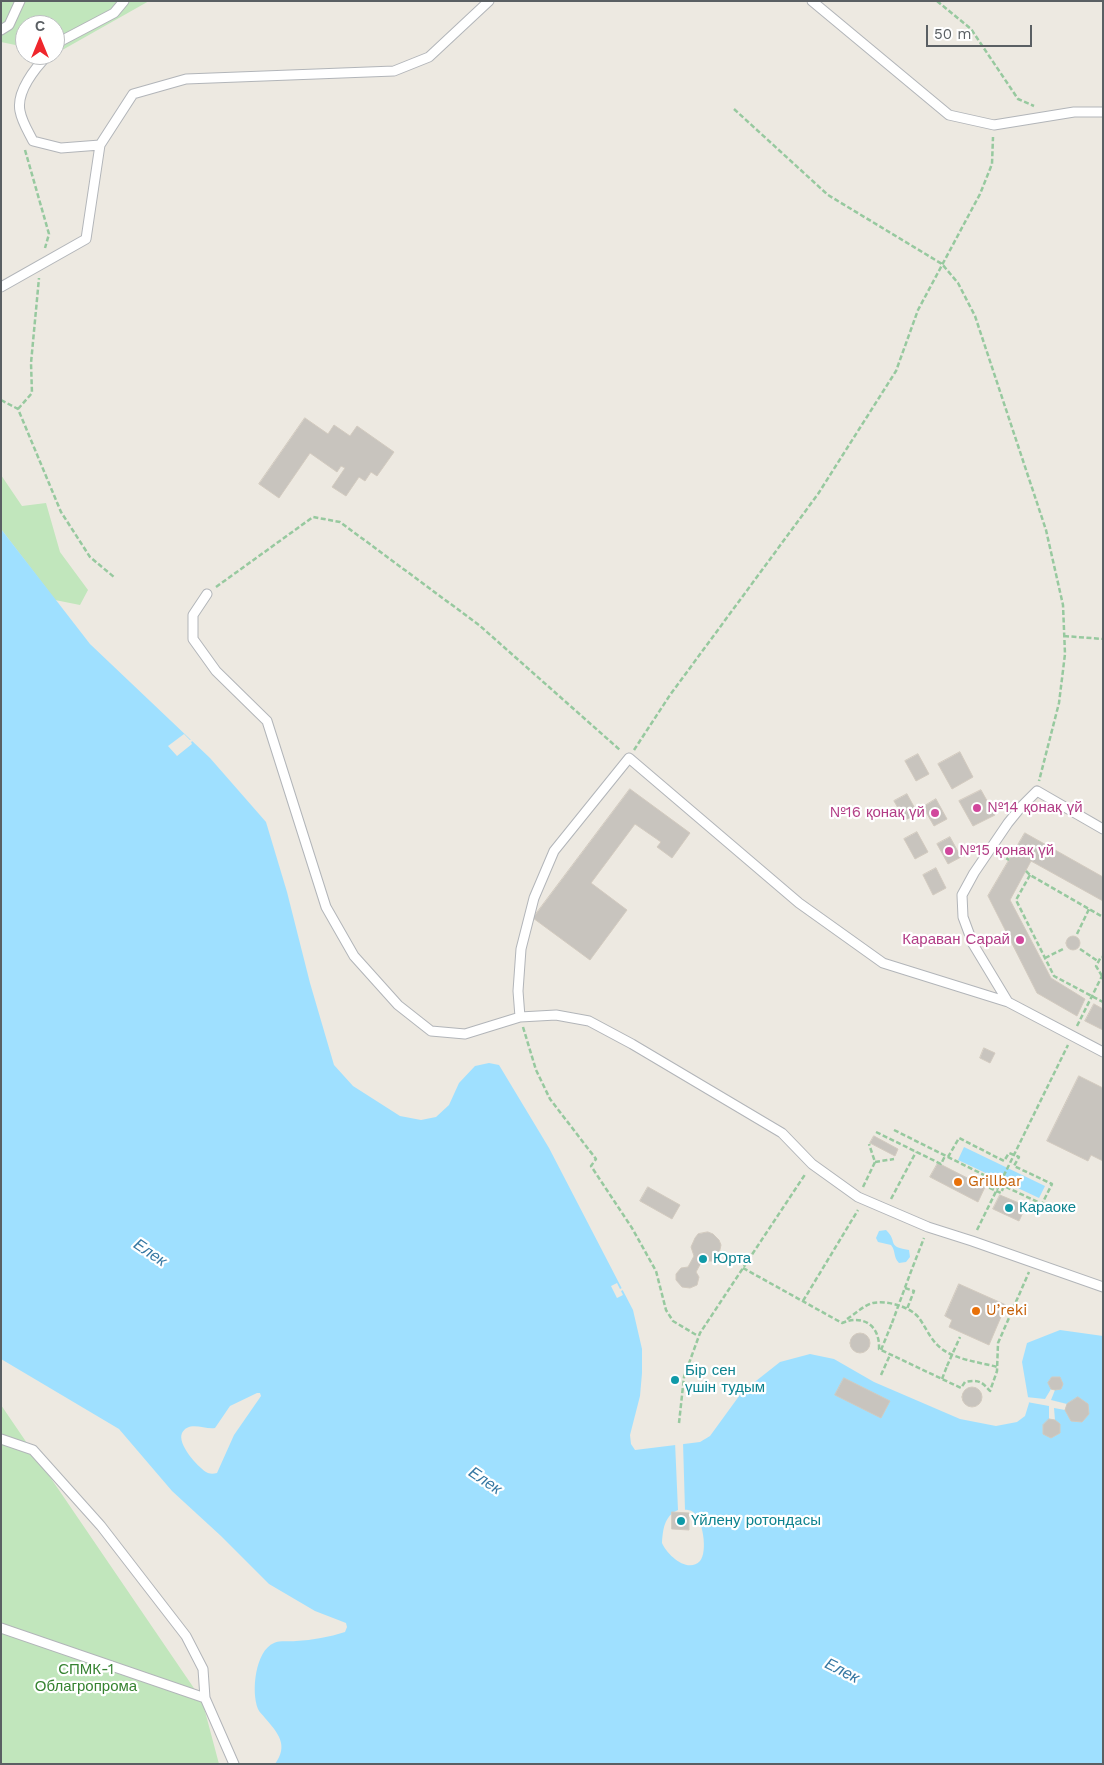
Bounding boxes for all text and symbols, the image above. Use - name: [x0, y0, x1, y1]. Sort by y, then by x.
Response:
- north arrow: [15, 15, 65, 65]
- scale bar: [929, 15, 1035, 47]
- text: С: [35, 18, 45, 34]
- text: 50 m: [934, 25, 971, 43]
- place label: №14 қонақ үй: [987, 799, 1083, 817]
- marker: №14 қонақ үй: [971, 802, 983, 814]
- place label: №16 қонақ үй: [829, 804, 925, 822]
- marker: №16 қонақ үй: [929, 807, 941, 819]
- place label: №15 қонақ үй: [959, 842, 1054, 860]
- marker: №15 қонақ үй: [943, 845, 955, 857]
- place label: Караван Сарай: [902, 931, 1010, 949]
- marker: Караван Сарай: [1014, 934, 1026, 946]
- place label: Grillbar: [968, 1173, 1022, 1191]
- marker: Grillbar: [952, 1176, 964, 1188]
- place label: Караоке: [1019, 1199, 1076, 1217]
- marker: Караоке: [1003, 1202, 1015, 1214]
- water label: Елек: [130, 1235, 170, 1271]
- place label: Юрта: [713, 1250, 751, 1268]
- marker: Юрта: [697, 1253, 709, 1265]
- place label: U’reki: [986, 1302, 1027, 1320]
- marker: U’reki: [970, 1305, 982, 1317]
- place label: Бір сен үшін тудым: [685, 1362, 765, 1397]
- marker: Бір сен үшін тудым: [669, 1374, 681, 1386]
- water label: Елек: [465, 1463, 505, 1499]
- place label: Үйлену ротондaсы: [691, 1512, 821, 1530]
- marker: Үйлену ротондaсы: [675, 1515, 687, 1527]
- water label: Елек: [822, 1654, 862, 1688]
- park label: СПМК-1 Облагропрома: [35, 1661, 137, 1696]

